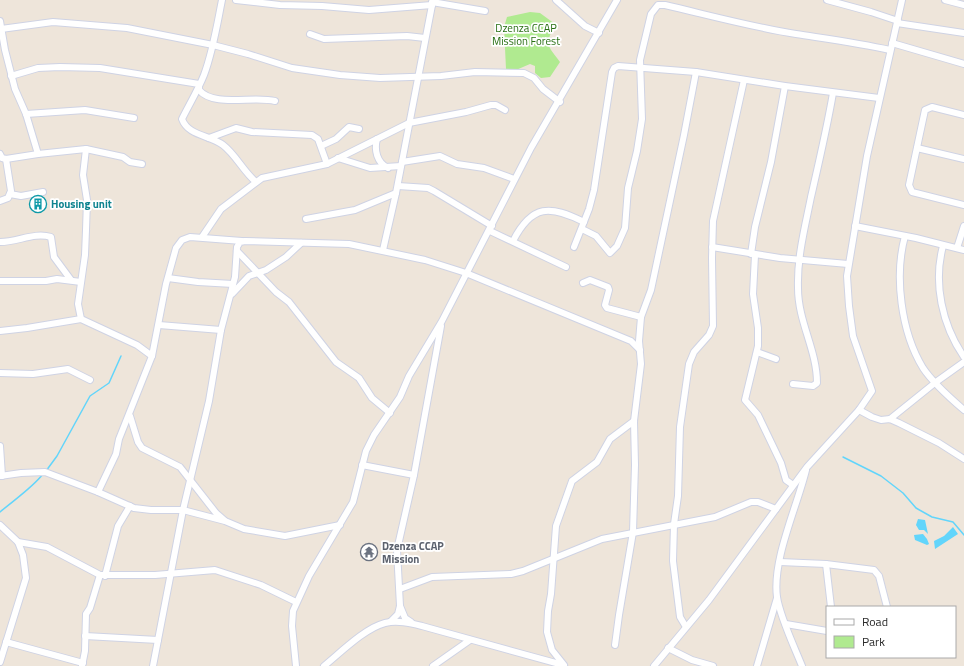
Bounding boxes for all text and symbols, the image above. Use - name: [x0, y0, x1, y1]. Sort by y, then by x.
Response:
- park label: Dzenza CCAP Mission Forest: [492, 20, 560, 49]
- building icon: Housing unit: [28, 194, 48, 214]
- place label: Housing unit: [51, 196, 112, 212]
- place label: Dzenza CCAP Mission: [382, 538, 444, 567]
- temple icon: Dzenza CCAP Mission: [359, 542, 379, 562]
- legend: [826, 606, 956, 658]
- text: Road: [862, 612, 888, 631]
- text: Park: [862, 632, 885, 651]

